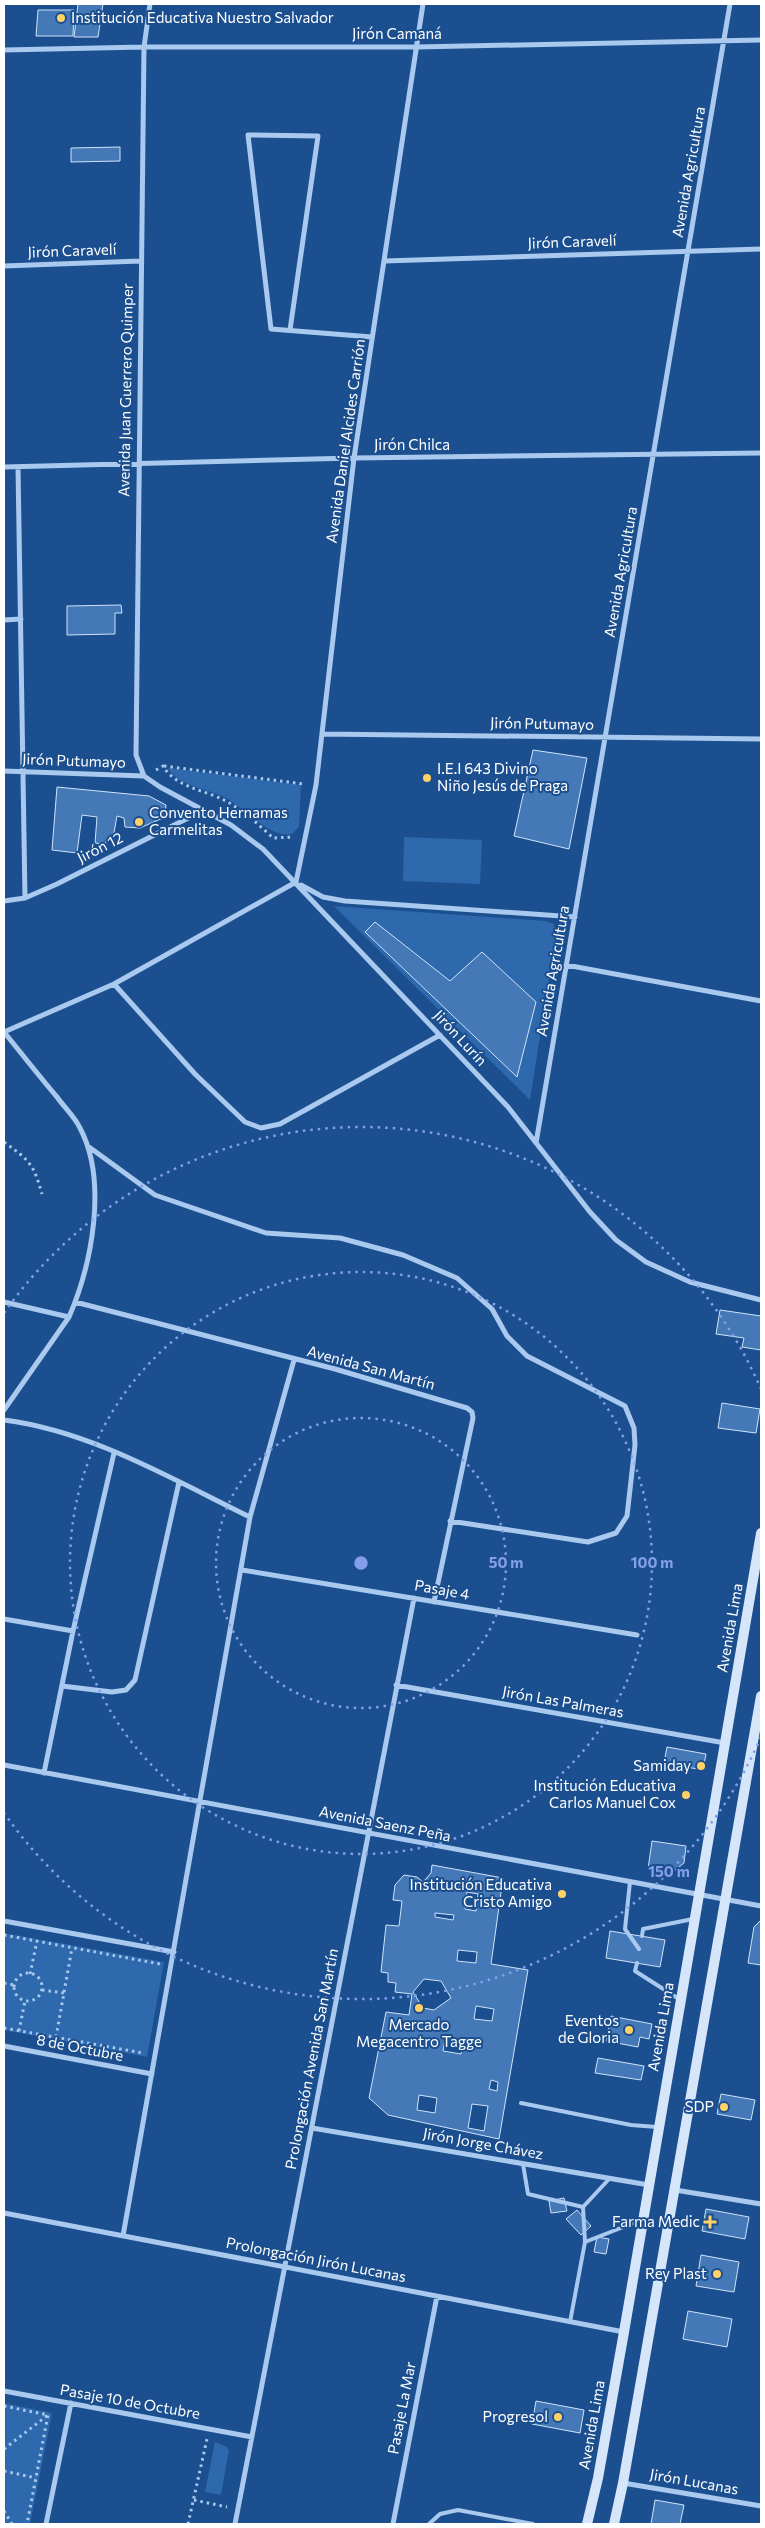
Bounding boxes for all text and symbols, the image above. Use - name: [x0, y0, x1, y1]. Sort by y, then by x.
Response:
- place label: Institución Educativa Nuestro Salvador: [71, 8, 334, 26]
- marker: Institución Educativa Nuestro Salvador: [55, 12, 67, 24]
- street label: Jirón Camaná: [352, 24, 442, 42]
- street label: Avenida Agricultura: [668, 105, 708, 239]
- street label: Jirón Caravelí: [527, 230, 618, 252]
- street label: Jirón Caravelí: [27, 239, 118, 261]
- street label: Avenida Juan Guerrero Quimper: [114, 283, 136, 497]
- street label: Avenida Daniel Alcides Carrión: [322, 338, 368, 544]
- street label: Jirón Chilca: [374, 435, 450, 453]
- street label: Avenida Agricultura: [600, 505, 640, 639]
- street label: Jirón Putumayo: [490, 713, 594, 733]
- street label: Jirón Putumayo: [22, 749, 126, 771]
- place label: I.E.I 643 Divino Niño Jesús de Praga: [437, 759, 568, 794]
- marker: I.E.I 643 Divino Niño Jesús de Praga: [421, 772, 433, 784]
- place label: Convento Hernamas Carmelitas: [149, 803, 288, 838]
- marker: Convento Hernamas Carmelitas: [133, 816, 145, 828]
- street label: Jirón 12: [74, 828, 126, 866]
- street label: Avenida Agricultura: [532, 904, 572, 1038]
- street label: Jirón Lurín: [430, 1006, 491, 1069]
- street label: Avenida San Martín: [305, 1341, 437, 1393]
- text: 50 m: [489, 1553, 523, 1571]
- text: 100 m: [631, 1553, 673, 1571]
- centre of rings: [352, 1554, 370, 1572]
- street label: Pasaje 4: [413, 1575, 471, 1603]
- street label: Avenida Lima: [712, 1582, 746, 1674]
- street label: Jirón Las Palmeras: [501, 1681, 626, 1721]
- place label: Samiday: [633, 1756, 691, 1774]
- marker: Samiday: [695, 1760, 707, 1772]
- place label: Institución Educativa Carlos Manuel Cox: [534, 1776, 676, 1811]
- marker: Institución Educativa Carlos Manuel Cox: [680, 1789, 692, 1801]
- street label: Avenida Saenz Peña: [318, 1801, 453, 1845]
- text: 150 m: [648, 1862, 690, 1880]
- place label: Institución Educativa Cristo Amigo: [410, 1875, 552, 1910]
- marker: Institución Educativa Cristo Amigo: [556, 1888, 568, 1900]
- street label: Prolongación Avenida San Martín: [281, 1947, 341, 2171]
- street label: Avenida Lima: [643, 1981, 677, 2073]
- marker: Mercado Megacentro Tagge: [413, 2002, 425, 2014]
- place label: Eventos de Gloria: [558, 2011, 619, 2046]
- place label: Mercado Megacentro Tagge: [356, 2015, 482, 2050]
- marker: Eventos de Gloria: [623, 2024, 635, 2036]
- street label: 8 de Octubre: [35, 2030, 125, 2064]
- place label: SDP: [685, 2097, 714, 2115]
- marker: SDP: [718, 2101, 730, 2113]
- street label: Jirón Jorge Chávez: [422, 2124, 545, 2162]
- place label: Farma Medic: [612, 2212, 700, 2230]
- marker: Farma Medic: [704, 2216, 716, 2228]
- street label: Prolongación Jirón Lucanas: [225, 2233, 408, 2285]
- place label: Rey Plast: [645, 2264, 707, 2282]
- marker: Rey Plast: [711, 2268, 723, 2280]
- street label: Pasaje La Mar: [383, 2360, 419, 2456]
- street label: Avenida Lima: [574, 2379, 608, 2471]
- street label: Pasaje 10 de Octubre: [59, 2380, 202, 2422]
- place label: Progresol: [483, 2407, 548, 2425]
- marker: Progresol: [552, 2411, 564, 2423]
- street label: Jirón Lucanas: [648, 2464, 740, 2498]

